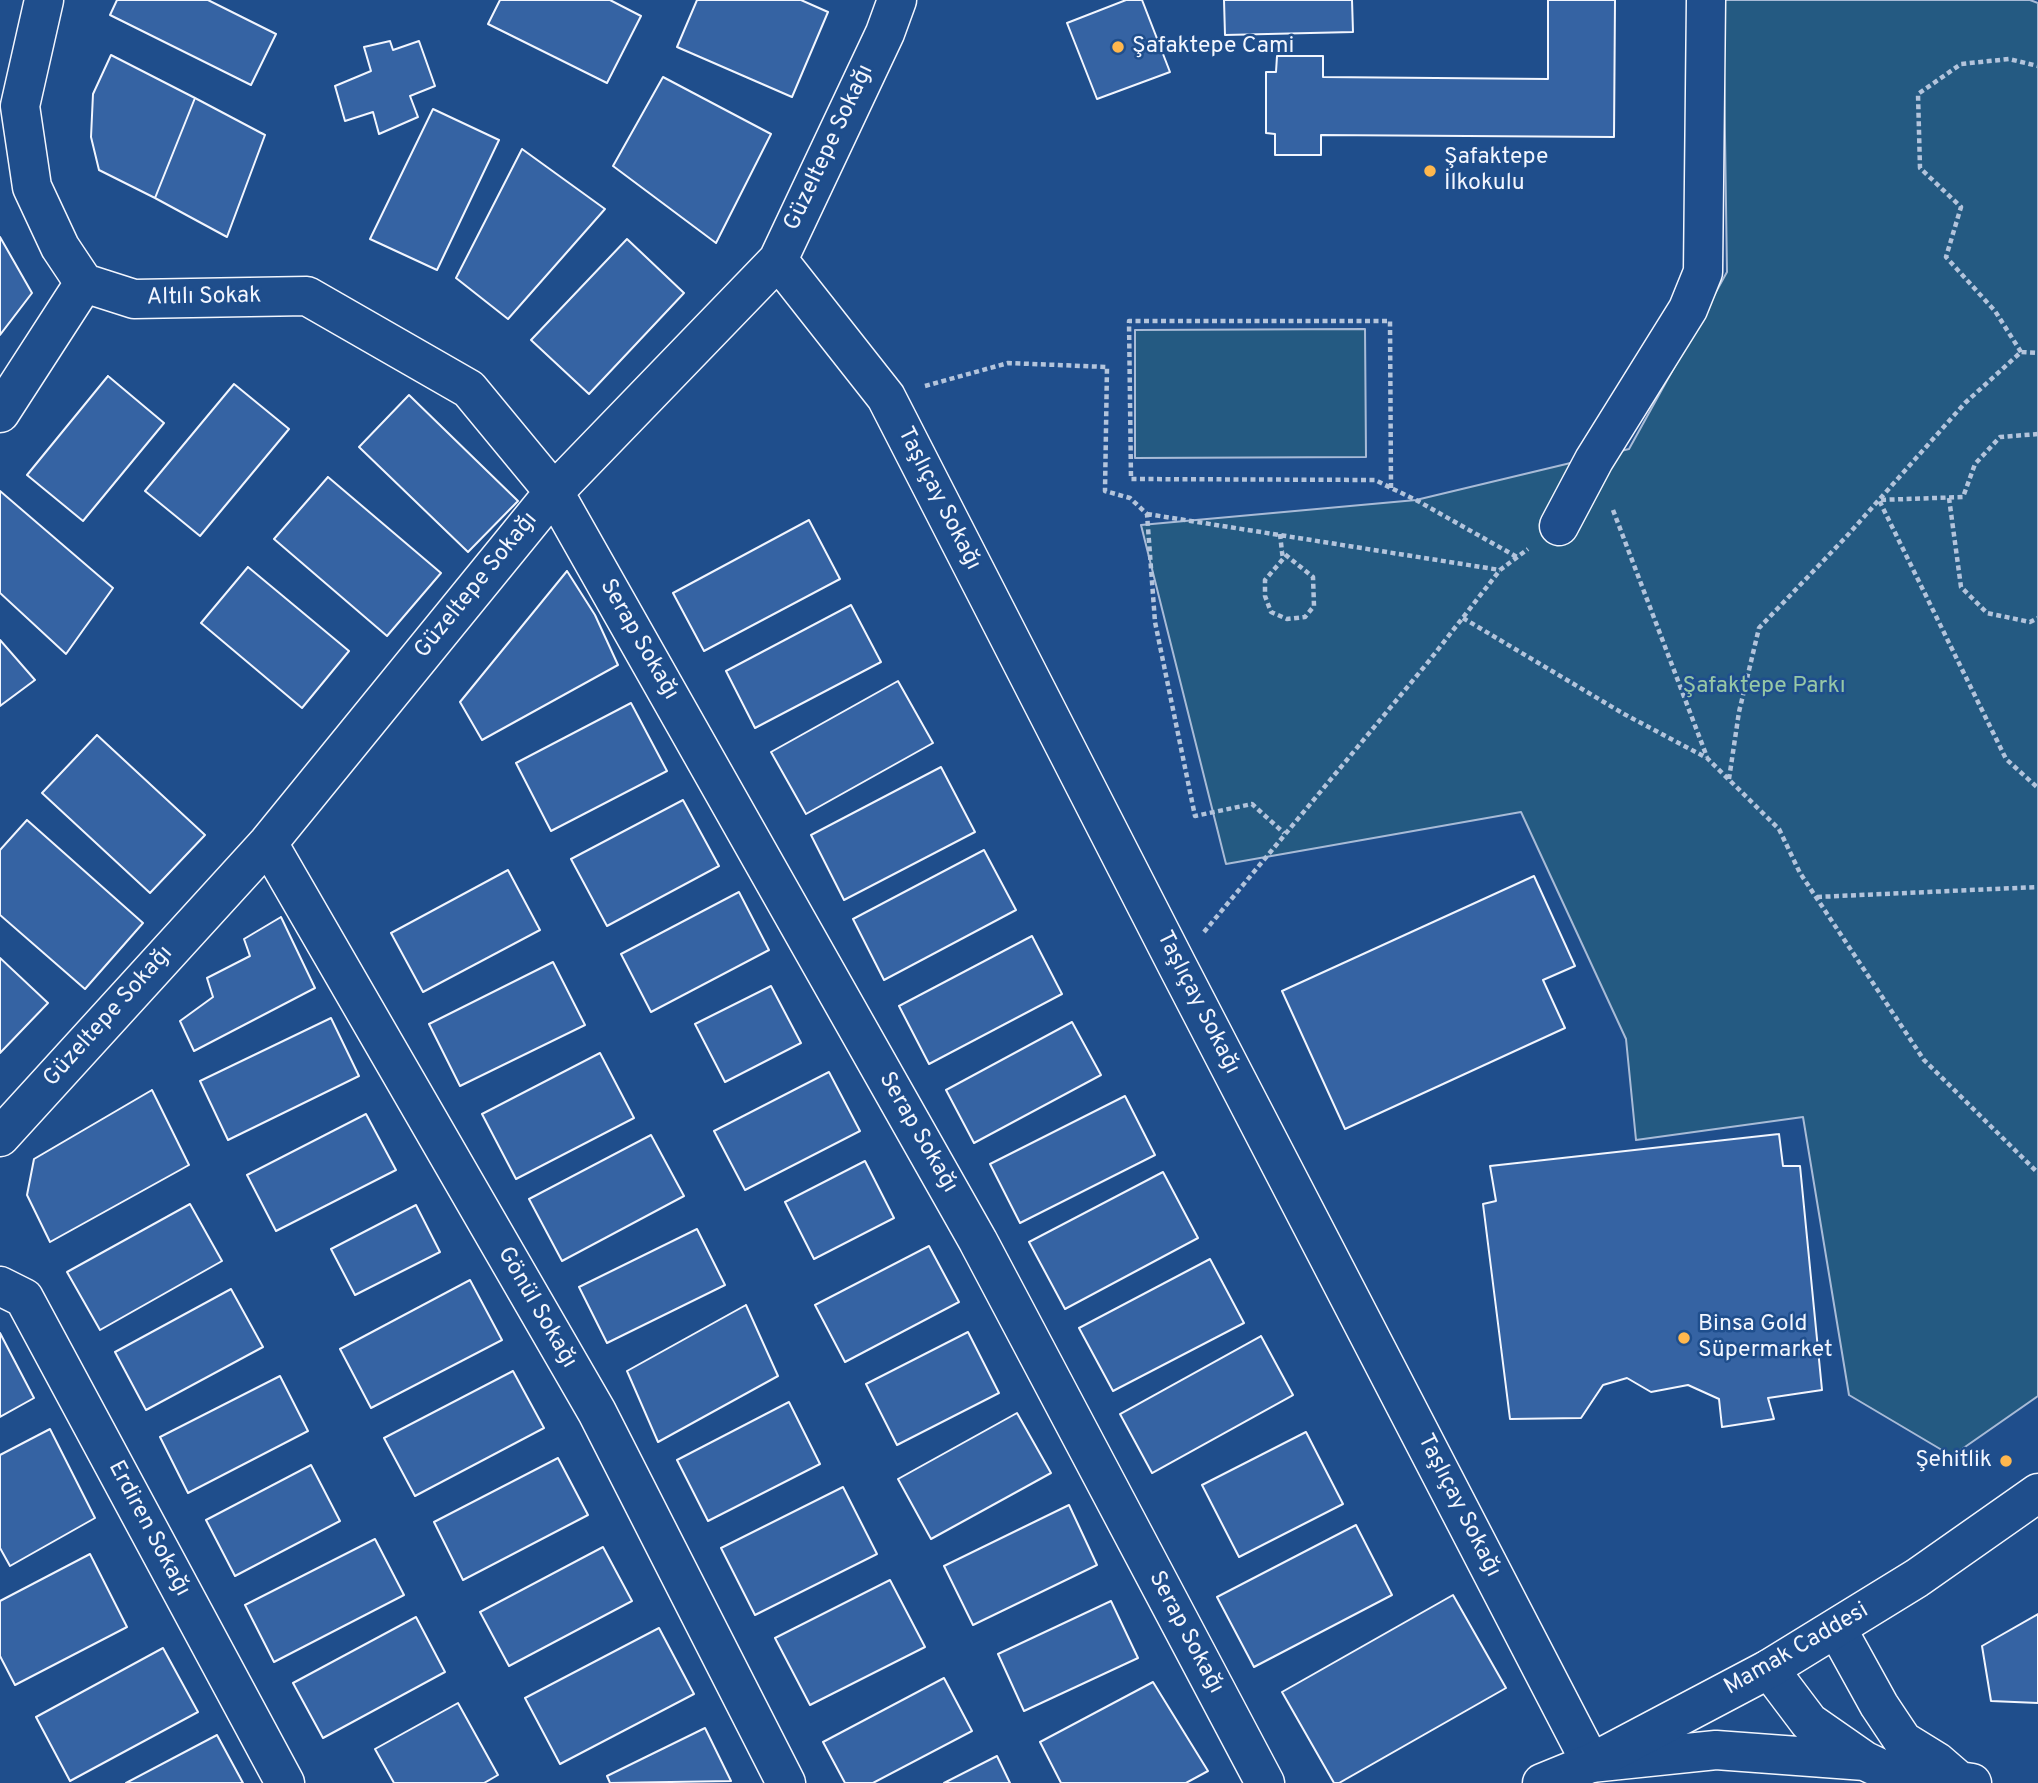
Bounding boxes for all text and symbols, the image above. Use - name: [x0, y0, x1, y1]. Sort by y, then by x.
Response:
- place label: Şafaktepe Cami: [1132, 33, 1294, 61]
- marker: Şafaktepe Cami: [1110, 39, 1126, 55]
- street label: Güzeltepe Sokağı: [779, 61, 881, 235]
- place label: Şafaktepe İlkokulu: [1444, 144, 1548, 198]
- marker: Şafaktepe İlkokulu: [1422, 163, 1438, 179]
- street label: Altılı Sokak: [146, 283, 262, 313]
- street label: Taşlıçay Sokağı: [890, 423, 986, 575]
- street label: Güzeltepe Sokağı: [410, 507, 544, 665]
- street label: Serap Sokağı: [592, 575, 684, 705]
- park label: Şafaktepe Parkı: [1682, 673, 1846, 701]
- street label: Taşlıçay Sokağı: [1149, 927, 1245, 1079]
- street label: Güzeltepe Sokağı: [39, 941, 179, 1093]
- street label: Serap Sokağı: [871, 1068, 963, 1198]
- street label: Gönül Sokağı: [490, 1242, 582, 1374]
- place label: Binsa Gold Süpermarket: [1698, 1311, 1833, 1365]
- marker: Binsa Gold Süpermarket: [1676, 1330, 1692, 1346]
- street label: Taşlıçay Sokağı: [1410, 1430, 1506, 1582]
- place label: Şehitlik: [1915, 1447, 1992, 1475]
- marker: Şehitlik: [1998, 1453, 2014, 1469]
- street label: Erdiren Sokağı: [101, 1457, 195, 1601]
- street label: Serap Sokağı: [1141, 1567, 1229, 1699]
- street label: Mamak Caddesi: [1720, 1598, 1874, 1702]

